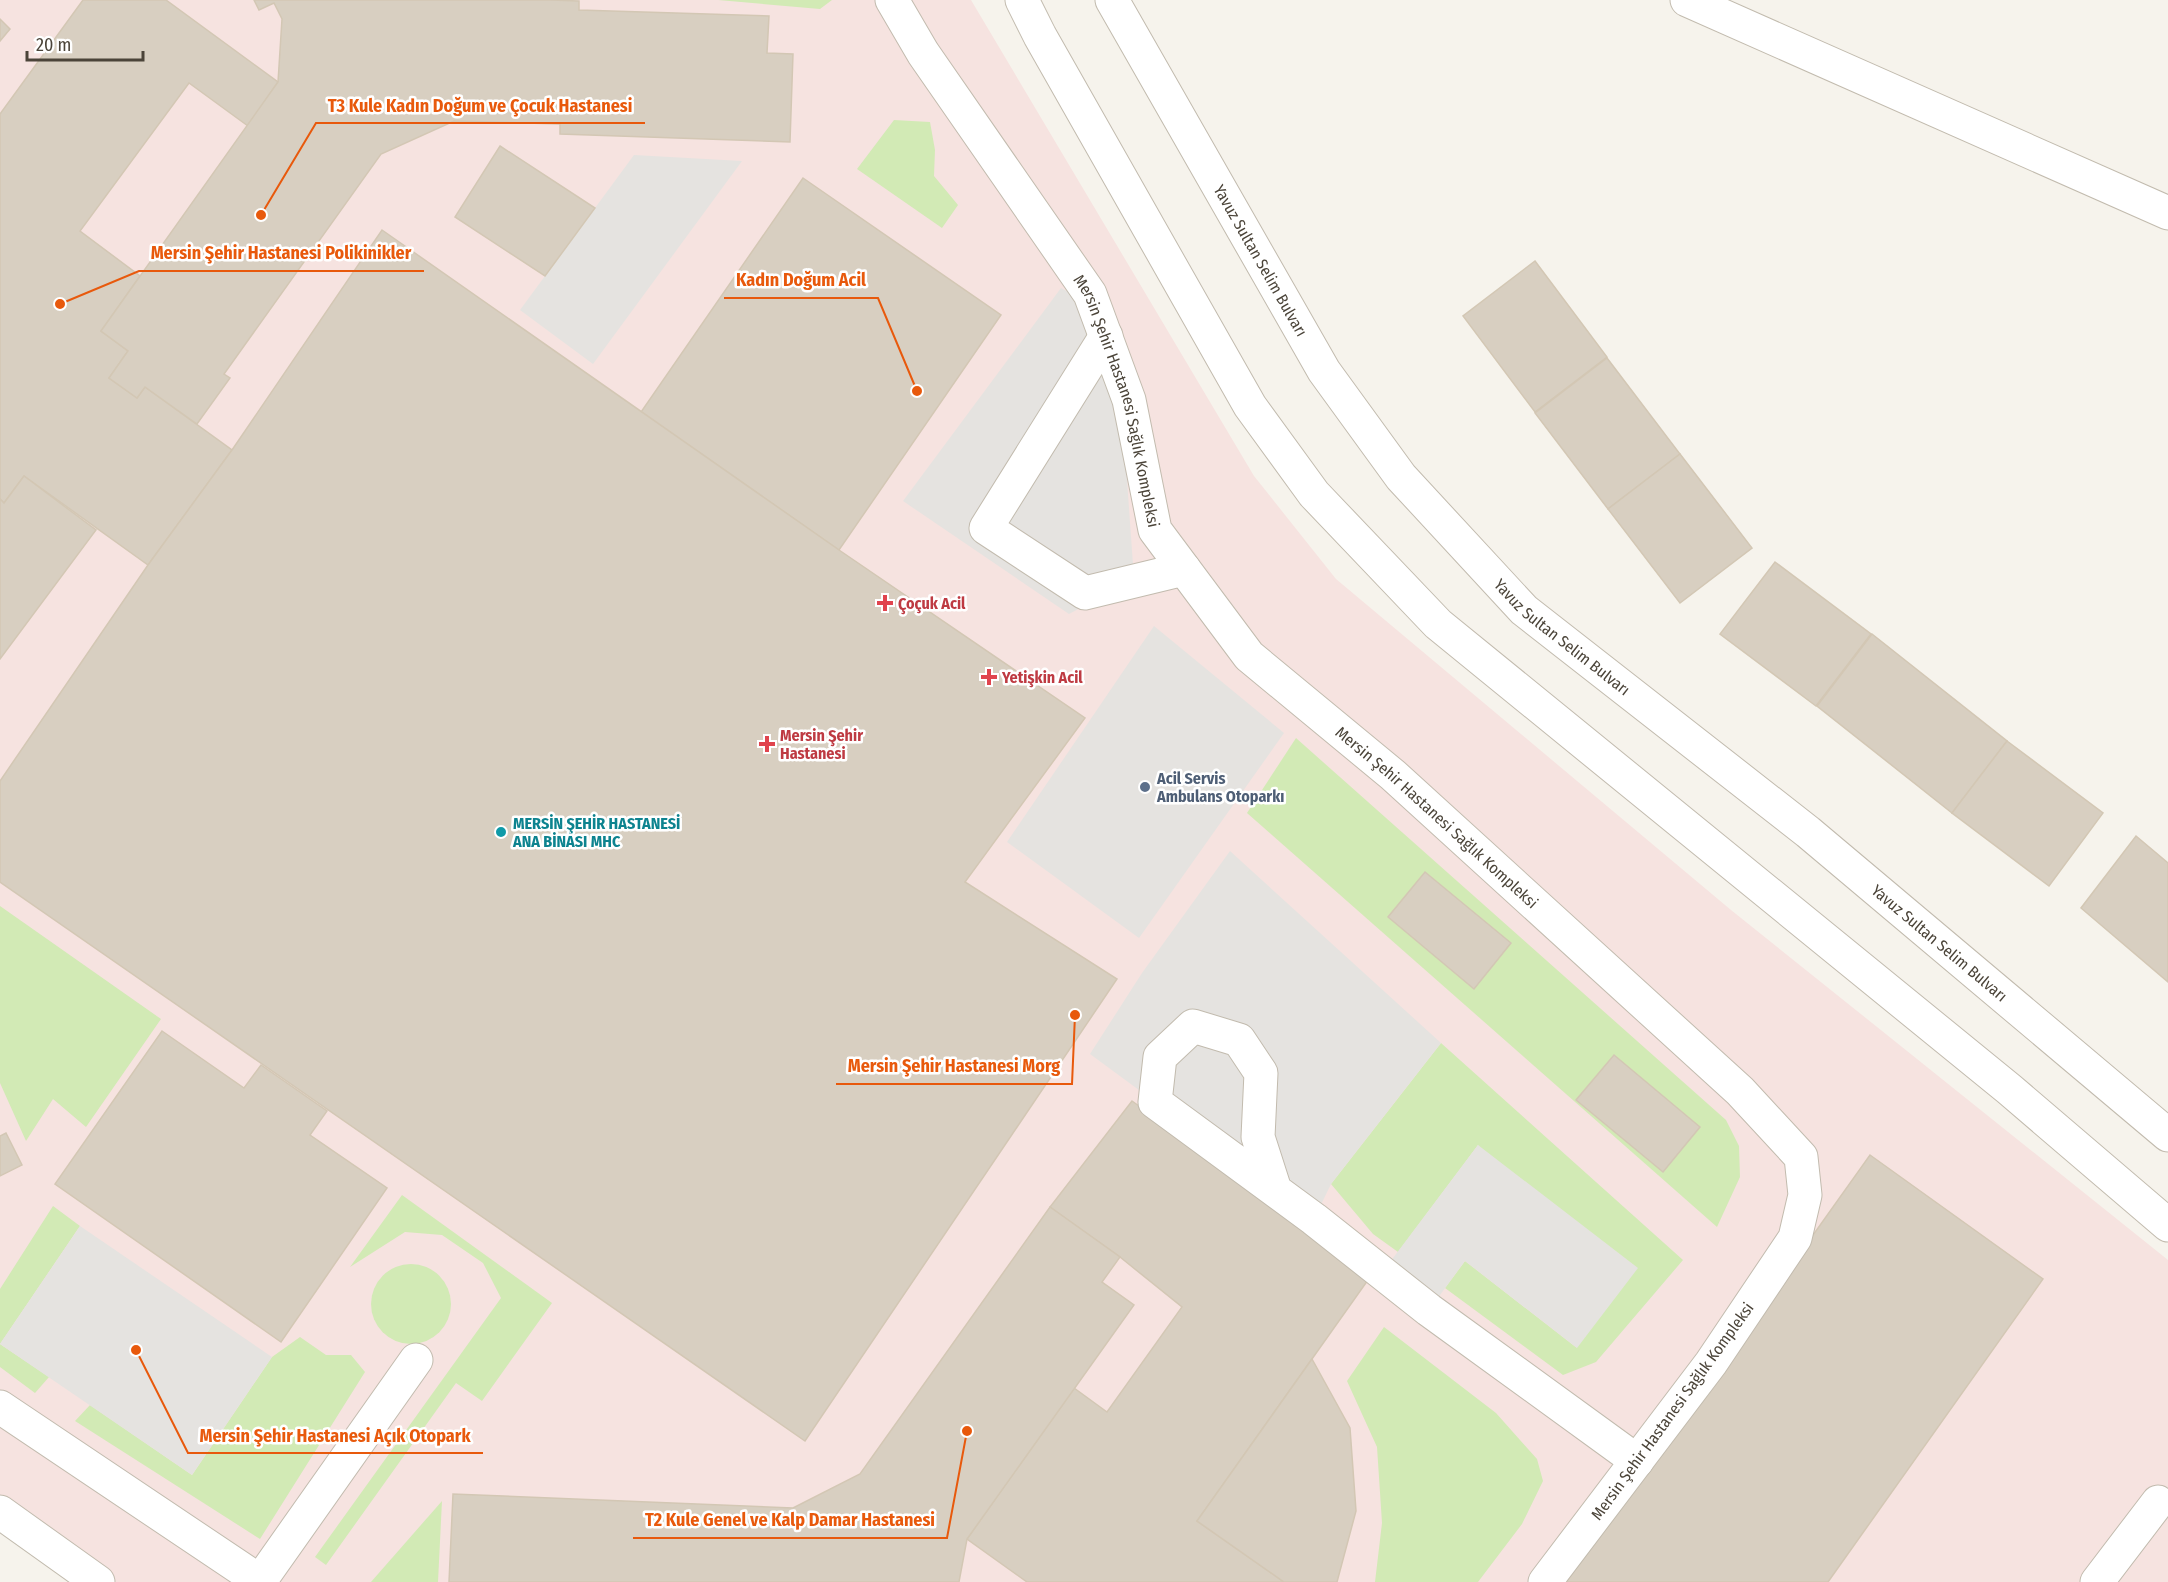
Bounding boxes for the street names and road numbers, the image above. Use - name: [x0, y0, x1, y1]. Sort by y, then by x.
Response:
- street label: Yavuz Sultan Selim Bulvarı: [1210, 182, 1311, 340]
- street label: Mersin Şehir Hastanesi Sağlık Kompleksi: [1069, 271, 1163, 529]
- street label: Yavuz Sultan Selim Bulvarı: [1490, 575, 1634, 699]
- street label: Mersin Şehir Hastanesi Sağlık Kompleksi: [1332, 723, 1542, 912]
- street label: Yavuz Sultan Selim Bulvarı: [1868, 881, 2011, 1006]
- street label: Mersin Şehir Hastanesi Sağlık Kompleksi: [1587, 1299, 1758, 1524]

